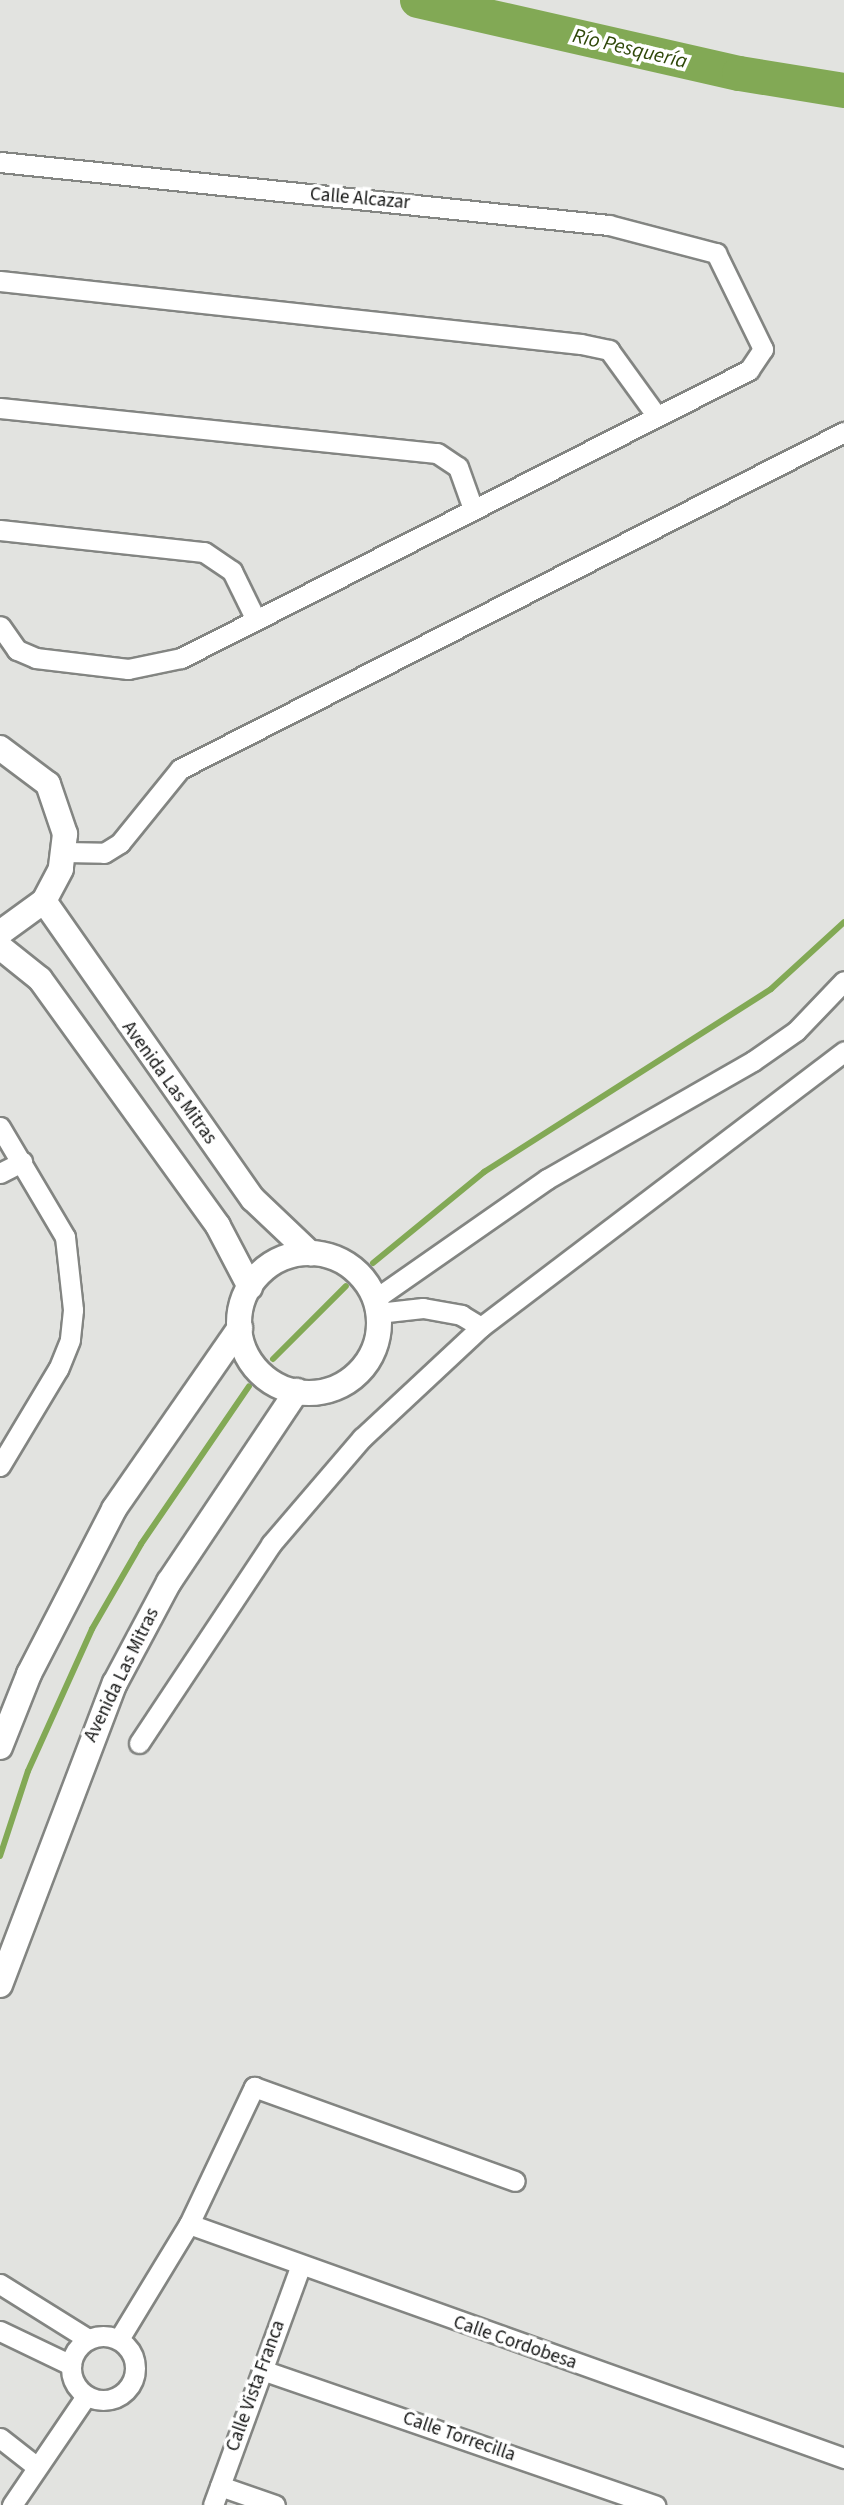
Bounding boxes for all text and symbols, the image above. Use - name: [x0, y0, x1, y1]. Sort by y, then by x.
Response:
- water label: Río Pesquería: [570, 23, 690, 73]
- street label: Calle Alcazar: [309, 183, 411, 215]
- street label: Avenida Las Mitras: [117, 1017, 221, 1149]
- street label: Avenida Las Mitras: [80, 1604, 164, 1746]
- street label: Calle Cordobesa: [450, 2311, 580, 2375]
- street label: Calle Vista Franca: [222, 2317, 290, 2455]
- street label: Calle Torrecilla: [400, 2407, 518, 2467]

